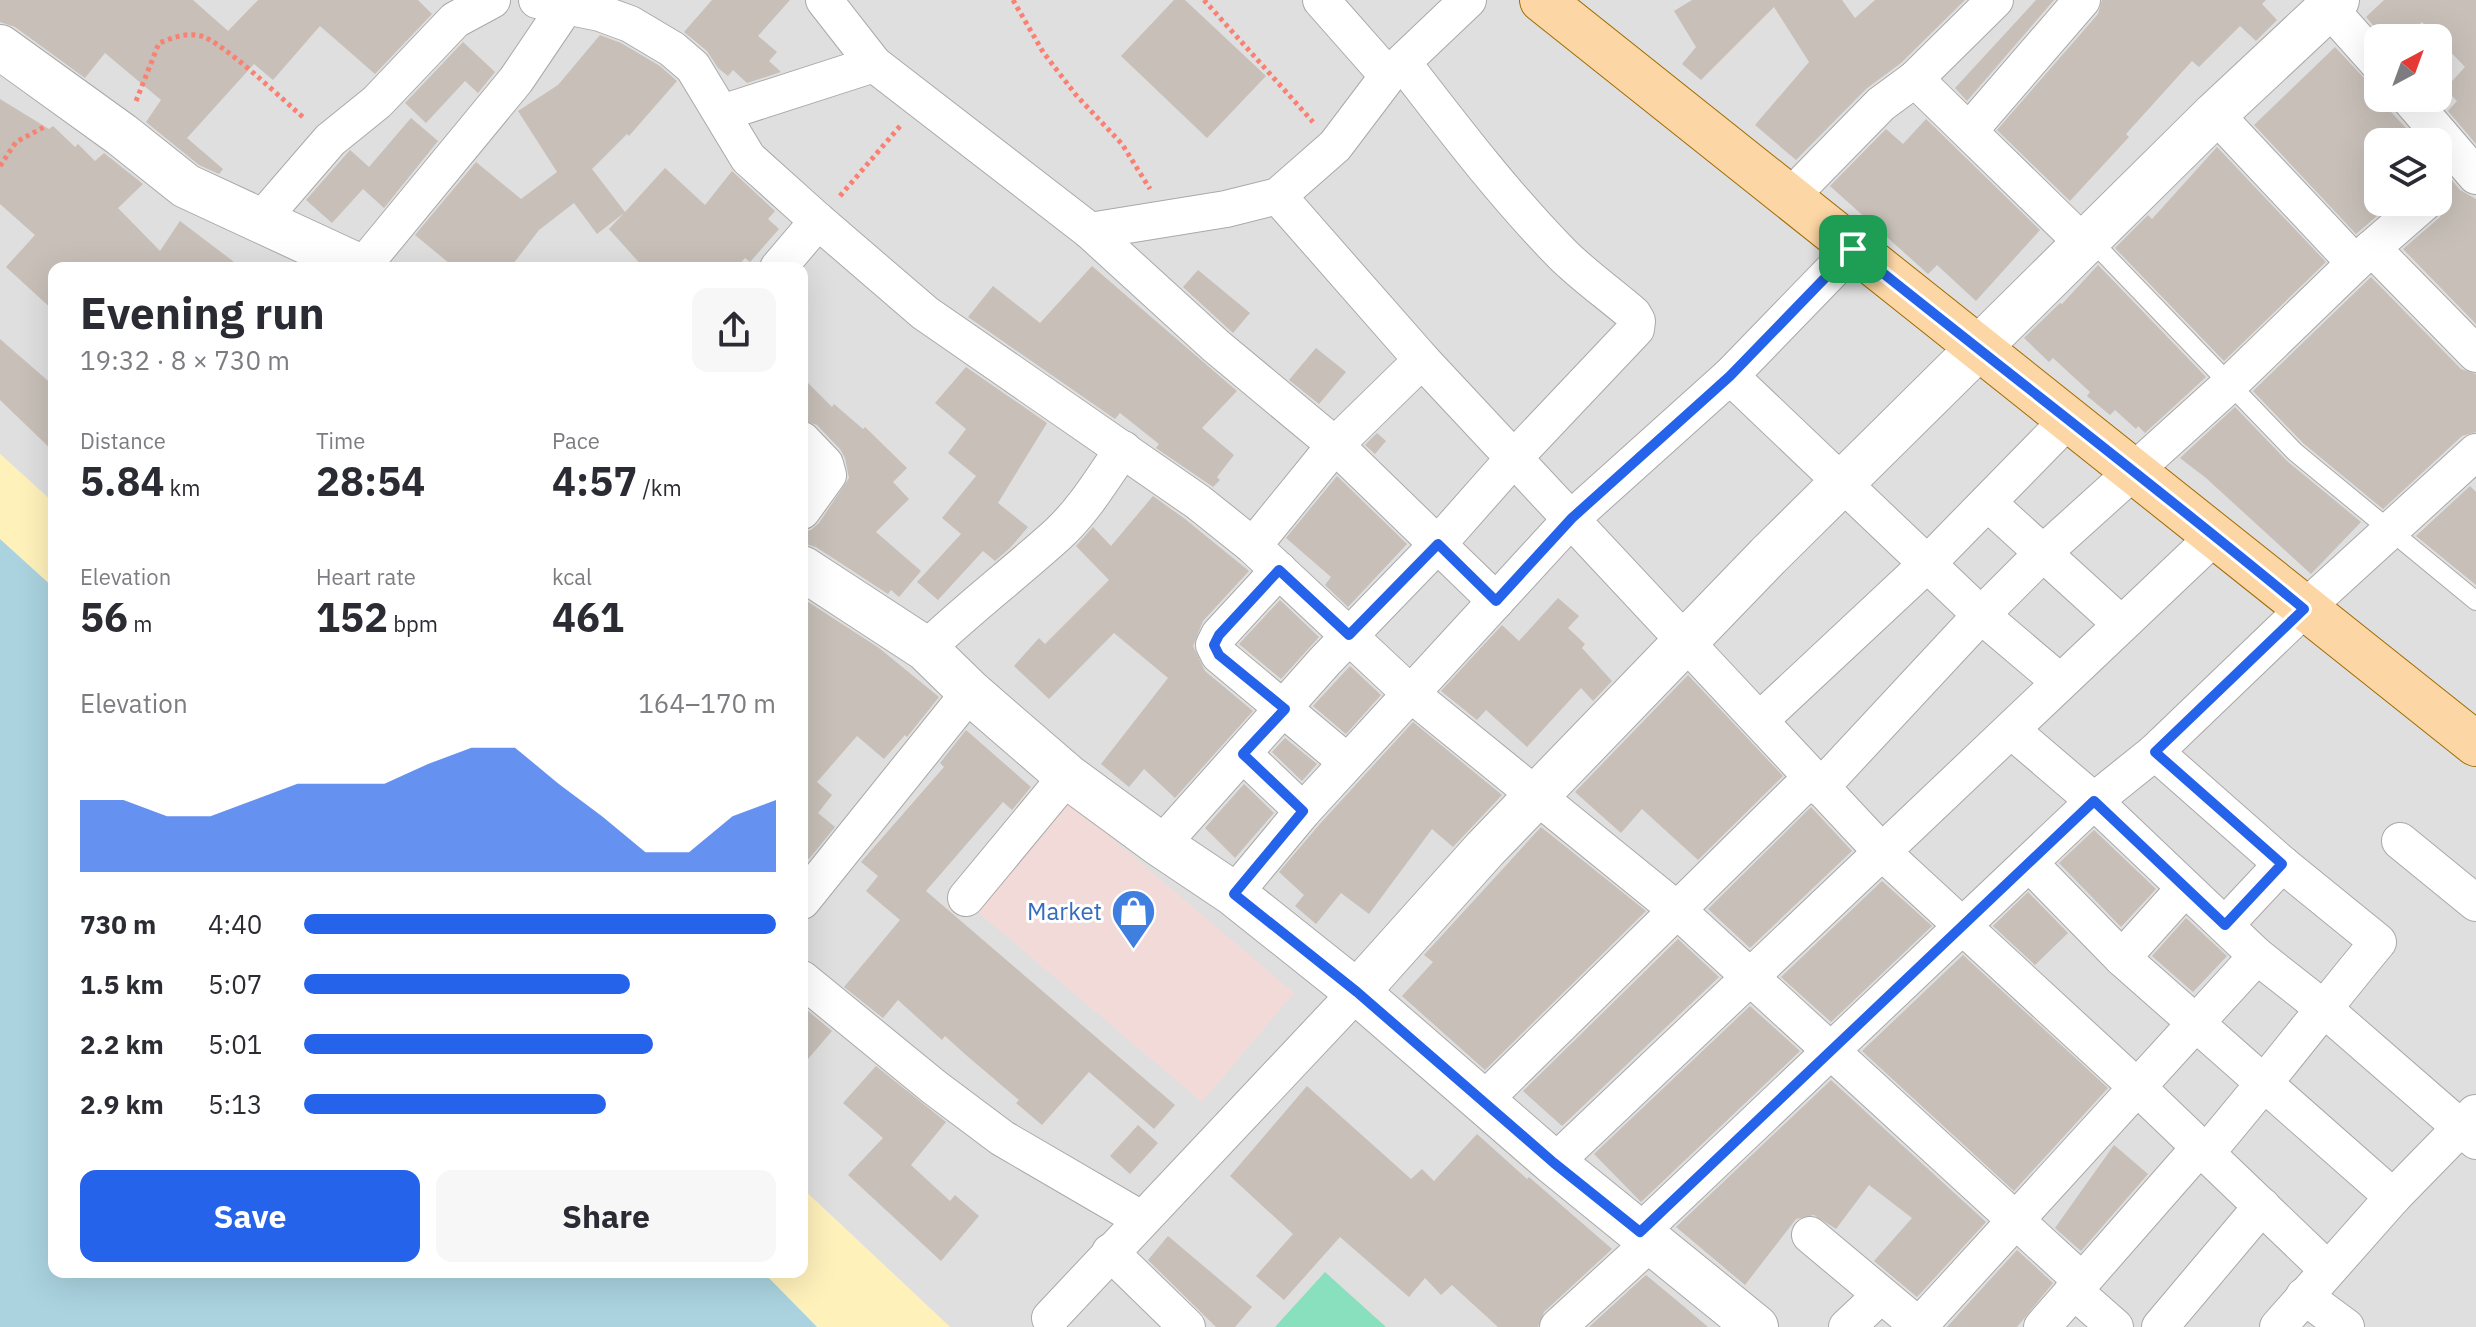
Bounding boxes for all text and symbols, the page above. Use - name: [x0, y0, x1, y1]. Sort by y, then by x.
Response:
- north arrow: [2364, 24, 2452, 112]
- map controls: [2364, 24, 2452, 216]
- button: layers: [2364, 128, 2452, 216]
- pin: [1819, 215, 1887, 283]
- icon: arrive: [1831, 227, 1875, 271]
- text: Evening run: [80, 284, 325, 341]
- button: share: [692, 288, 776, 372]
- text: 19:32 · 8 × 730 m: [80, 343, 290, 377]
- text: Distance: [80, 426, 166, 455]
- text: Time: [316, 426, 365, 455]
- text: Pace: [552, 426, 600, 455]
- text: 5.84: [80, 455, 164, 507]
- text: 28:54: [316, 455, 425, 507]
- text: 4:57: [552, 455, 637, 507]
- text: km: [164, 473, 200, 502]
- text: /km: [637, 473, 682, 502]
- text: Elevation: [80, 562, 171, 591]
- text: Heart rate: [316, 562, 416, 591]
- text: kcal: [552, 562, 592, 591]
- text: 56: [80, 591, 128, 643]
- text: 152: [316, 591, 388, 643]
- text: 461: [552, 591, 624, 643]
- text: m: [128, 609, 152, 638]
- text: bpm: [388, 609, 438, 638]
- text: Elevation: [80, 686, 188, 720]
- text: 164–170 m: [638, 686, 776, 720]
- shop icon: Market: [1109, 888, 1157, 951]
- place label: Market: [1027, 895, 1102, 927]
- text: 730 m: [80, 907, 156, 941]
- text: 4:40: [208, 907, 262, 941]
- text: 1.5 km: [80, 967, 164, 1001]
- text: 5:07: [208, 967, 262, 1001]
- text: 2.2 km: [80, 1027, 164, 1061]
- text: 5:01: [208, 1027, 262, 1061]
- text: 2.9 km: [80, 1087, 164, 1121]
- text: 5:13: [208, 1087, 262, 1121]
- button: Save: [80, 1170, 420, 1262]
- button: Share: [436, 1170, 776, 1262]

